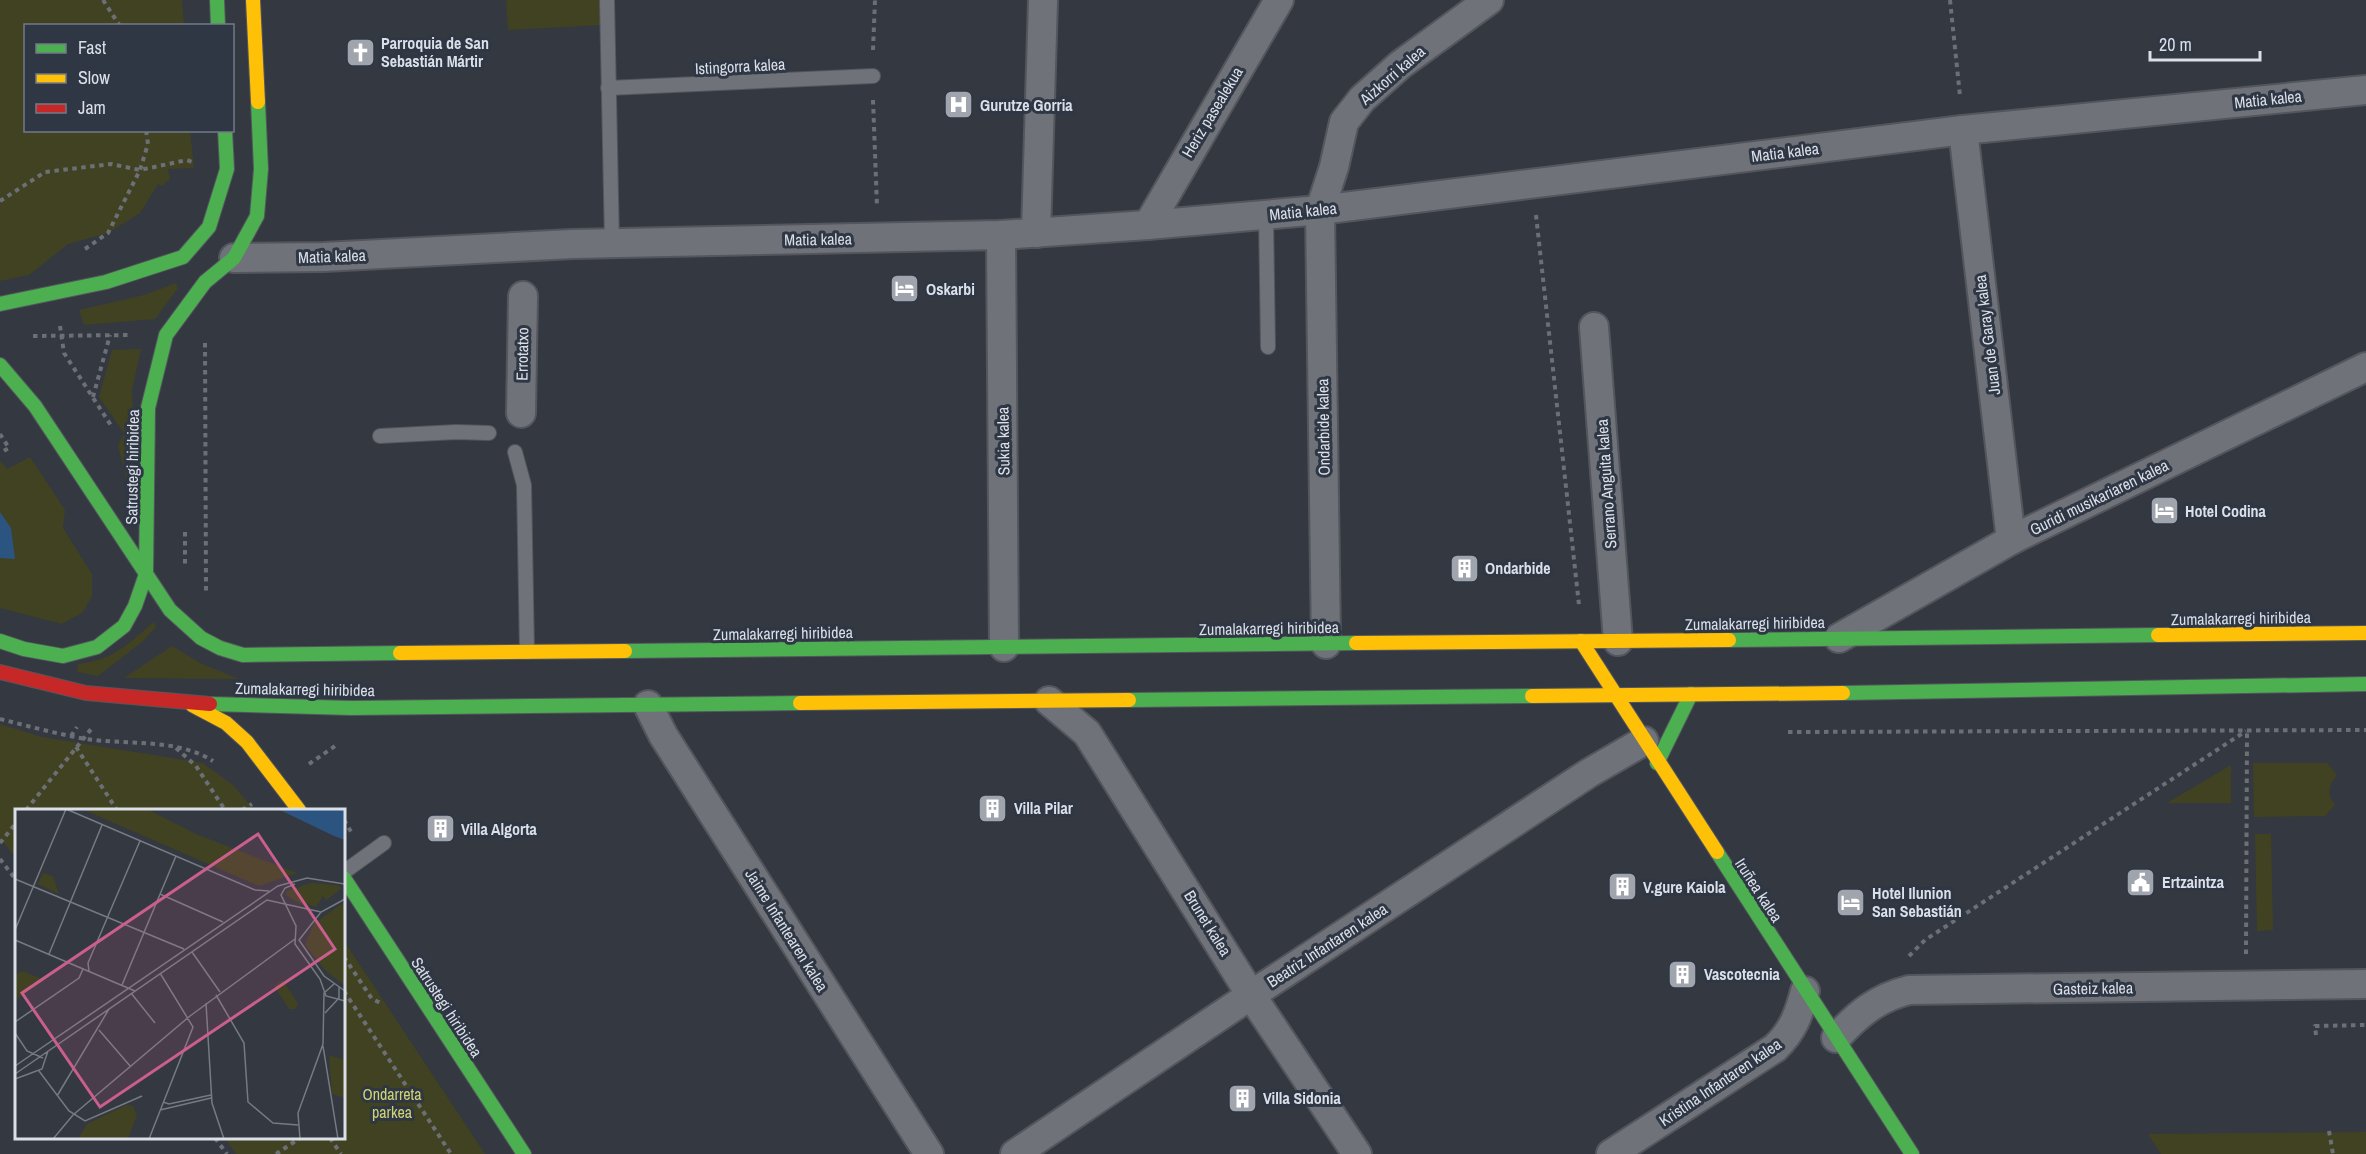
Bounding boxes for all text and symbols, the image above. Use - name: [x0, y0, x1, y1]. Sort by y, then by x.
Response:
- legend: [24, 24, 234, 132]
- scale bar: [2150, 24, 2260, 62]
- place label: Parroquia de San Sebastián Mártir: [381, 32, 489, 72]
- text: 20 m: [2159, 32, 2192, 57]
- text: Fast: [78, 35, 106, 60]
- church icon: Parroquia de San Sebastián Mártir: [344, 36, 376, 68]
- street label: Aizkorri kalea: [1354, 40, 1430, 110]
- street label: Istingorra kalea: [694, 53, 786, 79]
- street label: Heriz pasealekua: [1176, 62, 1248, 161]
- text: Slow: [78, 65, 110, 90]
- street label: Matia kalea: [2233, 84, 2304, 113]
- hospital icon: Gurutze Gorria: [943, 89, 975, 121]
- place label: Gurutze Gorria: [980, 94, 1073, 116]
- text: Jam: [78, 95, 106, 120]
- street label: Matia kalea: [1750, 137, 1821, 167]
- street label: Matia kalea: [1268, 196, 1339, 225]
- street label: Matia kalea: [784, 227, 853, 251]
- street label: Matia kalea: [298, 244, 367, 268]
- hotel icon: Oskarbi: [889, 273, 921, 305]
- street label: Juan de Garay kalea: [1969, 273, 2005, 396]
- place label: Oskarbi: [926, 278, 975, 300]
- street label: Errotatxo: [511, 327, 533, 381]
- street label: Ondarbide kalea: [1311, 378, 1335, 476]
- street label: Sukia kalea: [991, 406, 1015, 475]
- street label: Satrustegi hiribidea: [120, 408, 144, 525]
- street label: Serrano Anguita kalea: [1590, 418, 1622, 550]
- street label: Guridi musikariaren kalea: [2026, 454, 2173, 540]
- hotel icon: Hotel Codina: [2148, 495, 2180, 527]
- place label: Hotel Codina: [2185, 500, 2267, 522]
- building icon: Ondarbide: [1448, 552, 1480, 584]
- place label: Ondarbide: [1485, 557, 1551, 579]
- street label: Zumalakarregi hiribidea: [2171, 606, 2312, 630]
- street label: Zumalakarregi hiribidea: [1685, 611, 1826, 635]
- street label: Zumalakarregi hiribidea: [1199, 616, 1340, 640]
- street label: Zumalakarregi hiribidea: [713, 621, 854, 645]
- street label: Zumalakarregi hiribidea: [235, 677, 376, 701]
- building icon: Villa Pilar: [977, 792, 1009, 824]
- place label: Villa Pilar: [1014, 797, 1074, 819]
- inset map: [15, 809, 345, 1139]
- building icon: Villa Algorta: [424, 813, 456, 845]
- place label: Villa Algorta: [461, 818, 538, 840]
- street label: Iruñea kalea: [1730, 854, 1788, 927]
- street label: Jaime Infantearen kalea: [740, 864, 834, 996]
- public building icon: Ertzaintza: [2125, 866, 2157, 898]
- building icon: V.gure Kaiola: [1606, 871, 1638, 903]
- place label: Ertzaintza: [2162, 871, 2225, 893]
- place label: V.gure Kaiola: [1643, 876, 1726, 898]
- place label: Hotel Ilunion San Sebastián: [1872, 882, 1962, 922]
- street label: Brunet kalea: [1179, 886, 1237, 961]
- hotel icon: Hotel Ilunion San Sebastián: [1835, 886, 1867, 918]
- street label: Beatriz Infantaren kalea: [1263, 897, 1392, 992]
- street label: Satrustegi hiribidea: [406, 953, 488, 1062]
- building icon: Vascotecnia: [1667, 958, 1699, 990]
- place label: Vascotecnia: [1704, 963, 1781, 985]
- street label: Gasteiz kalea: [2053, 976, 2134, 1000]
- street label: Kristina Infantaren kalea: [1655, 1033, 1786, 1131]
- building icon: Villa Sidonia: [1226, 1082, 1258, 1114]
- park label: Ondarreta parkea: [362, 1083, 422, 1123]
- place label: Villa Sidonia: [1263, 1087, 1342, 1109]

